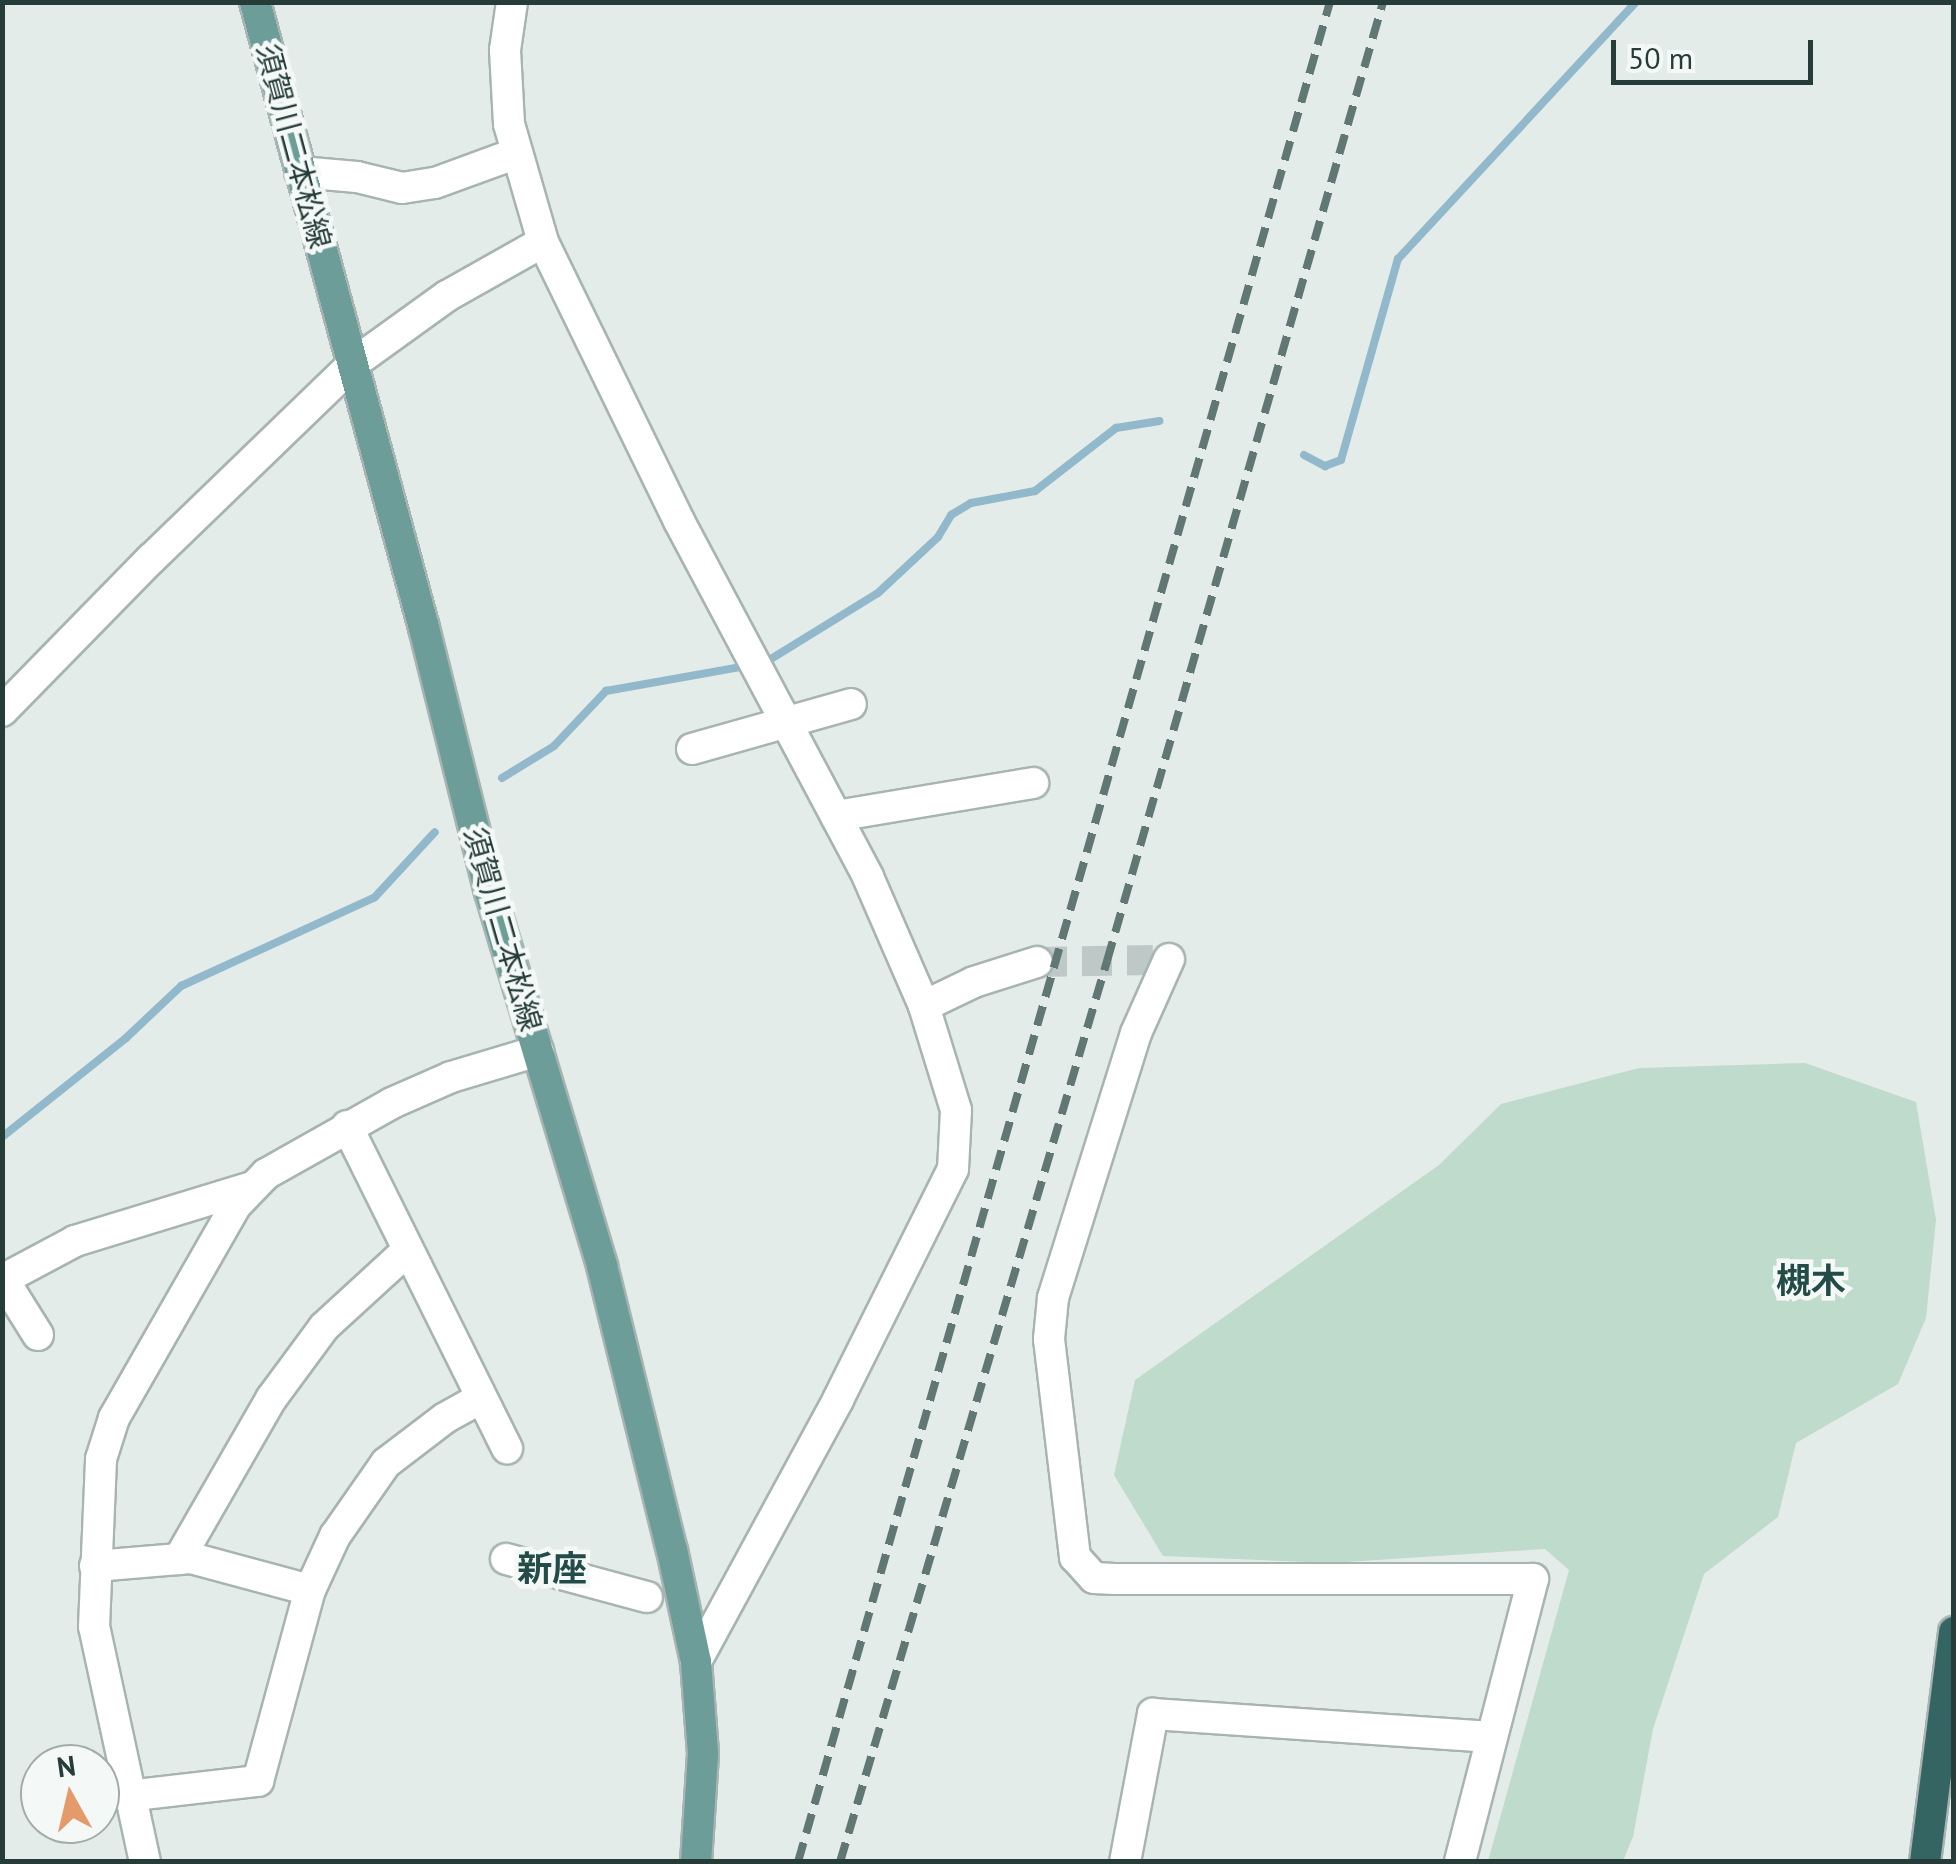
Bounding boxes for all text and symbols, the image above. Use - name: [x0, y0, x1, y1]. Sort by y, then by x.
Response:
- scale bar: [1616, 20, 1818, 82]
- text: 50 m: [1628, 38, 1693, 77]
- street label: 須賀川二本松線: [249, 40, 339, 252]
- street label: 須賀川二本松線: [457, 823, 549, 1035]
- district label: 槻木: [1776, 1259, 1846, 1301]
- district label: 新座: [517, 1547, 587, 1589]
- north arrow: [20, 1744, 120, 1844]
- text: N: [54, 1746, 78, 1785]

